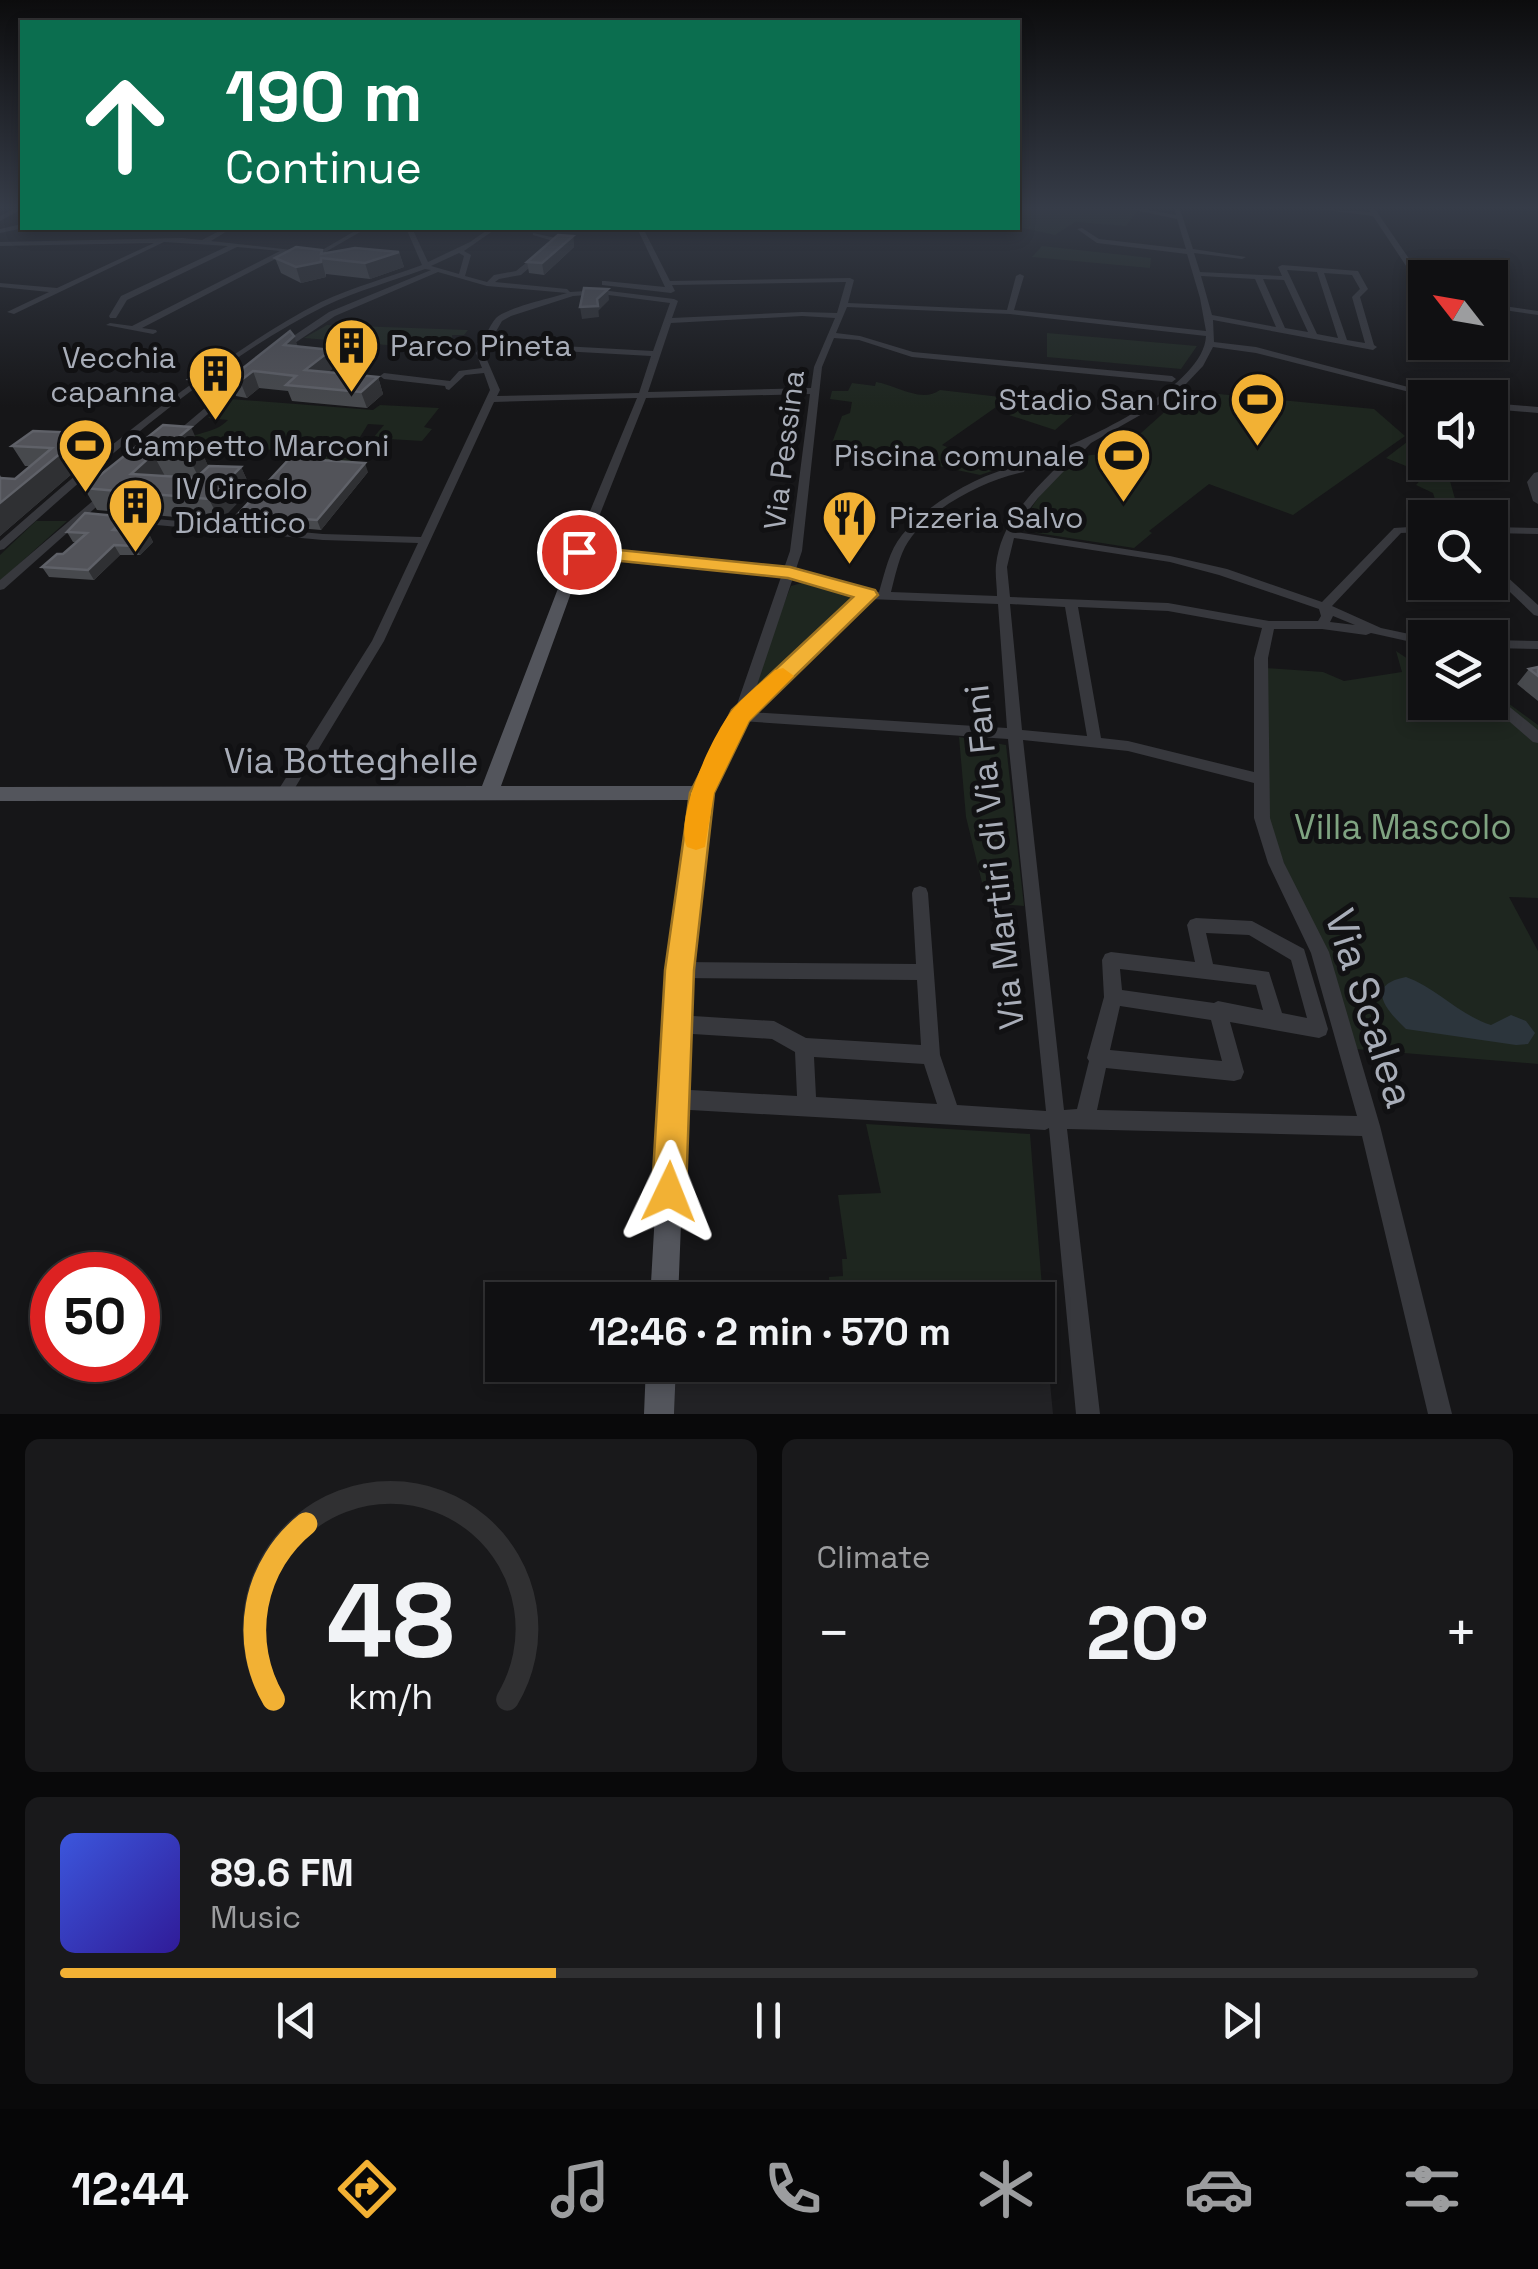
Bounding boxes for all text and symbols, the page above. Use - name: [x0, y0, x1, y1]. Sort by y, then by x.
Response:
- text: 190 m: [225, 52, 423, 141]
- icon: ahead: [60, 60, 190, 190]
- text: Continue: [225, 139, 422, 196]
- north arrow: [1408, 260, 1508, 360]
- map controls: [1408, 260, 1508, 720]
- building icon: Parco Pineta: [321, 315, 381, 394]
- place label: Parco Pineta: [390, 326, 572, 365]
- place label: Vecchia capanna: [50, 338, 176, 411]
- building icon: Vecchia capanna: [185, 344, 245, 423]
- street label: Via Pessina: [755, 368, 813, 532]
- sports icon: Stadio San Ciro: [1227, 369, 1287, 448]
- place label: Stadio San Ciro: [998, 380, 1218, 419]
- button: sound: [1408, 380, 1508, 480]
- sports icon: Campetto Marconi: [55, 415, 115, 494]
- sports icon: Piscina comunale: [1094, 425, 1154, 504]
- place label: Campetto Marconi: [124, 426, 389, 465]
- place label: Piscina comunale: [834, 436, 1085, 475]
- place label: IV Circolo Didattico: [175, 469, 308, 542]
- building icon: IV Circolo Didattico: [106, 475, 166, 554]
- restaurant icon: Pizzeria Salvo: [820, 487, 880, 566]
- place label: Pizzeria Salvo: [889, 498, 1084, 537]
- button: search: [1408, 500, 1508, 600]
- pin: [537, 510, 622, 595]
- icon: arrive: [552, 525, 607, 580]
- button: layers: [1408, 620, 1508, 720]
- street label: Via Martiri di Via Fani: [954, 683, 1034, 1031]
- street label: Via Botteghelle: [224, 739, 478, 783]
- park label: Villa Mascolo: [1294, 805, 1512, 849]
- street label: Via Scalea: [1313, 902, 1427, 1114]
- position arrow: [617, 1140, 721, 1244]
- speed limit sign: 50: [30, 1252, 160, 1382]
- text: 12:46 · 2 min · 570 m: [589, 1308, 951, 1356]
- text: Climate: [817, 1537, 931, 1577]
- text: 48: [326, 1555, 455, 1687]
- text: 20°: [1086, 1585, 1209, 1681]
- text: −: [817, 1598, 851, 1668]
- text: +: [1444, 1598, 1478, 1668]
- text: km/h: [348, 1674, 433, 1719]
- text: 89.6 FM: [210, 1849, 354, 1897]
- text: Music: [210, 1897, 301, 1937]
- icon: previous: [269, 1993, 324, 2048]
- icon: pause: [741, 1993, 796, 2048]
- icon: next: [1214, 1993, 1269, 2048]
- icon: directions: [332, 2154, 402, 2224]
- icon: music: [545, 2154, 615, 2224]
- icon: phone: [758, 2154, 828, 2224]
- icon: climate: [971, 2154, 1041, 2224]
- icon: car: [1184, 2154, 1254, 2224]
- icon: filters: [1397, 2154, 1467, 2224]
- text: 12:44: [71, 2161, 189, 2218]

